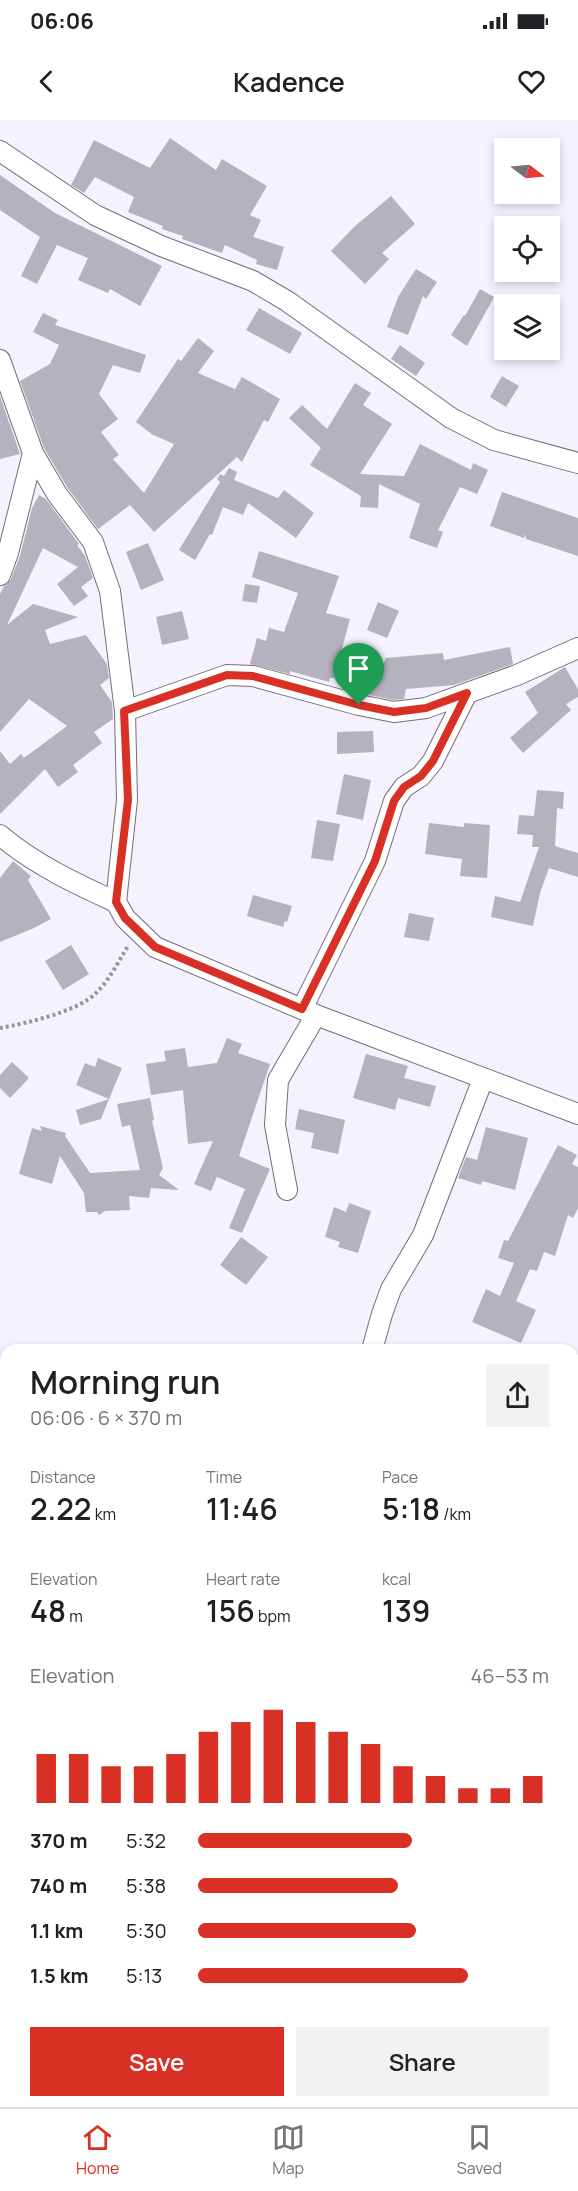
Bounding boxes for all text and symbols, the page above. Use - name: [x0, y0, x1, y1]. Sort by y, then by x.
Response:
- text: 06:06: [30, 6, 94, 36]
- text: Kadence: [233, 63, 345, 100]
- icon: back: [30, 65, 63, 98]
- icon: heart: [515, 65, 548, 98]
- north arrow: [494, 138, 560, 204]
- map controls: [494, 138, 560, 360]
- button: locate: [494, 216, 560, 282]
- button: layers: [494, 294, 560, 360]
- pin: [333, 643, 384, 705]
- icon: arrive: [342, 652, 375, 685]
- text: Morning run: [30, 1359, 220, 1404]
- button: share: [486, 1364, 549, 1427]
- text: 06:06 · 6 × 370 m: [30, 1404, 182, 1431]
- text: Distance: [30, 1466, 96, 1488]
- text: Time: [206, 1466, 242, 1488]
- text: Pace: [382, 1466, 418, 1488]
- text: 2.22: [30, 1488, 91, 1529]
- text: 11:46: [206, 1488, 278, 1529]
- text: 5:18: [382, 1488, 440, 1529]
- text: km: [91, 1503, 116, 1525]
- text: /km: [440, 1503, 471, 1525]
- text: Elevation: [30, 1568, 98, 1590]
- text: Heart rate: [206, 1568, 280, 1590]
- text: kcal: [382, 1568, 411, 1590]
- text: 48: [30, 1590, 66, 1631]
- text: 156: [206, 1590, 255, 1631]
- text: 139: [382, 1590, 430, 1631]
- text: m: [66, 1605, 83, 1627]
- text: bpm: [255, 1605, 291, 1627]
- text: Elevation: [30, 1662, 114, 1689]
- text: 46–53 m: [470, 1662, 549, 1689]
- text: 370 m: [30, 1827, 87, 1854]
- text: 5:32: [126, 1827, 166, 1854]
- text: 740 m: [30, 1872, 87, 1899]
- text: 5:38: [126, 1872, 166, 1899]
- text: 1.1 km: [30, 1917, 83, 1944]
- text: 5:30: [126, 1917, 167, 1944]
- text: 1.5 km: [30, 1962, 89, 1989]
- text: 5:13: [126, 1962, 162, 1989]
- button: Save: [30, 2027, 284, 2096]
- button: Share: [296, 2027, 549, 2096]
- tab: Home: [76, 2121, 119, 2179]
- tab: Map: [272, 2121, 305, 2179]
- tab: Saved: [457, 2121, 502, 2179]

